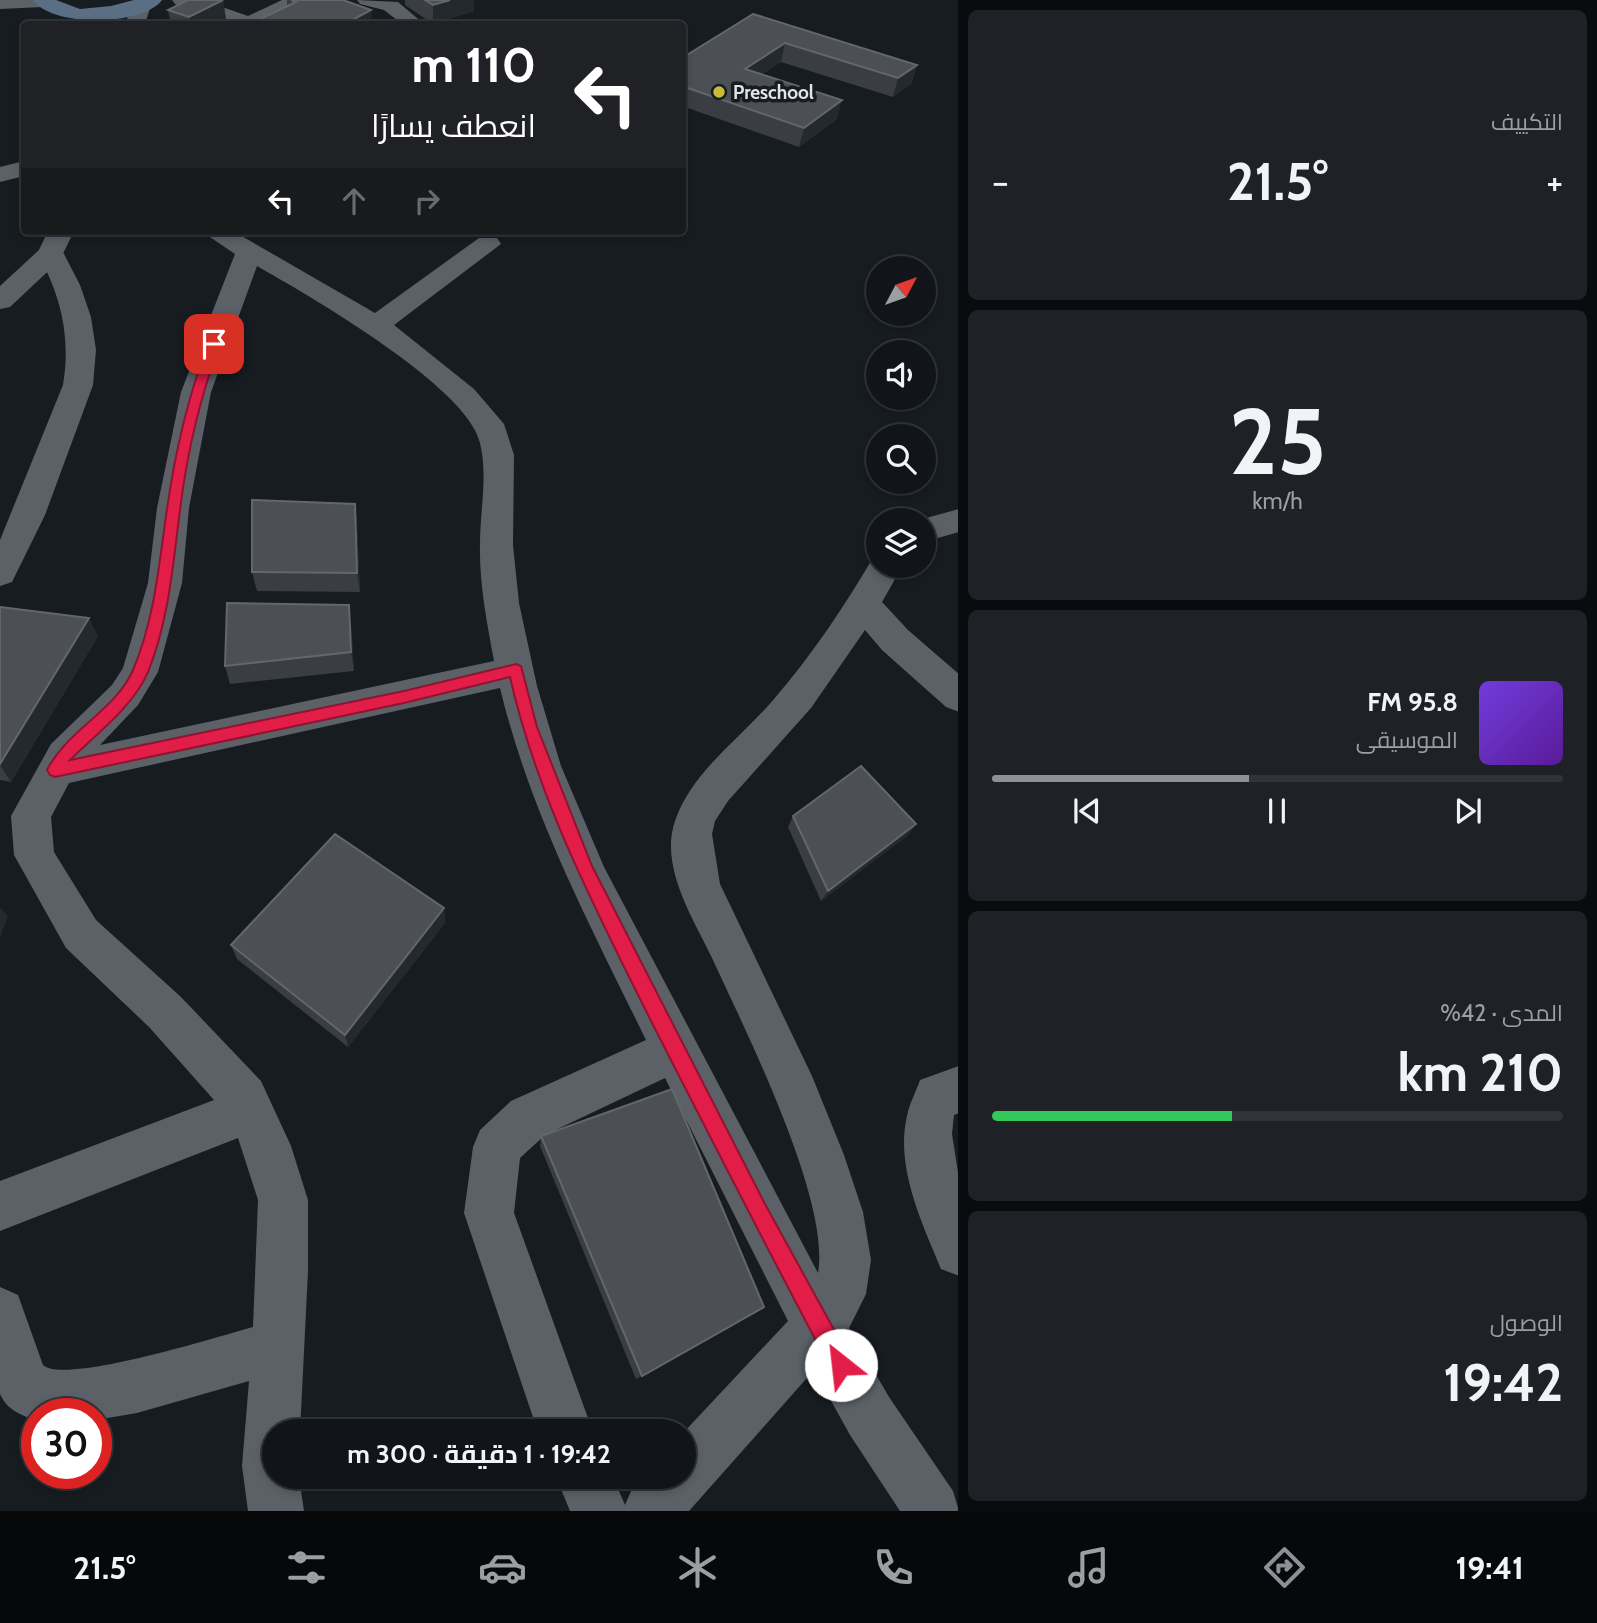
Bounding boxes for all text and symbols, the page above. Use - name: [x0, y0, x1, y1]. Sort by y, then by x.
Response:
- text: 110 m: [412, 35, 536, 94]
- icon: left: [560, 49, 651, 140]
- place label: Preschool: [733, 81, 814, 104]
- marker: Preschool: [711, 84, 727, 100]
- text: انعطف يسارًا: [371, 106, 536, 145]
- text: التكييف: [1491, 108, 1563, 136]
- text: 21.5°: [1227, 150, 1328, 213]
- text: −: [992, 158, 1009, 205]
- text: +: [1546, 158, 1563, 205]
- icon: left: [262, 182, 300, 220]
- icon: ahead: [335, 182, 373, 220]
- icon: right: [408, 182, 446, 220]
- north arrow: [866, 256, 936, 326]
- map controls: [866, 256, 936, 578]
- pin: [184, 314, 244, 374]
- icon: arrive: [195, 325, 233, 363]
- button: sound: [866, 340, 936, 410]
- text: 25: [1229, 386, 1326, 497]
- button: search: [866, 424, 936, 494]
- text: km/h: [1252, 487, 1303, 515]
- button: layers: [866, 508, 936, 578]
- text: 95.8 FM: [1367, 686, 1458, 718]
- text: الموسيقى: [1356, 726, 1458, 754]
- icon: previous: [1068, 792, 1106, 830]
- icon: pause: [1258, 792, 1296, 830]
- icon: next: [1449, 792, 1487, 830]
- text: المدى · 42%: [1440, 999, 1563, 1027]
- text: 210 km: [1397, 1041, 1563, 1104]
- text: الوصول: [1490, 1309, 1563, 1337]
- position arrow: [804, 1328, 878, 1402]
- text: 19:42: [1443, 1351, 1563, 1414]
- speed limit sign: 30: [21, 1398, 112, 1489]
- text: 19:42 · 1 دقيقة · 300 m: [347, 1438, 611, 1470]
- icon: filters: [282, 1543, 331, 1592]
- icon: car: [478, 1543, 527, 1592]
- icon: climate: [673, 1543, 722, 1592]
- icon: phone: [869, 1543, 918, 1592]
- icon: music: [1064, 1543, 1113, 1592]
- icon: directions: [1260, 1543, 1309, 1592]
- text: 21.5°: [73, 1548, 136, 1587]
- text: 19:41: [1455, 1548, 1524, 1587]

